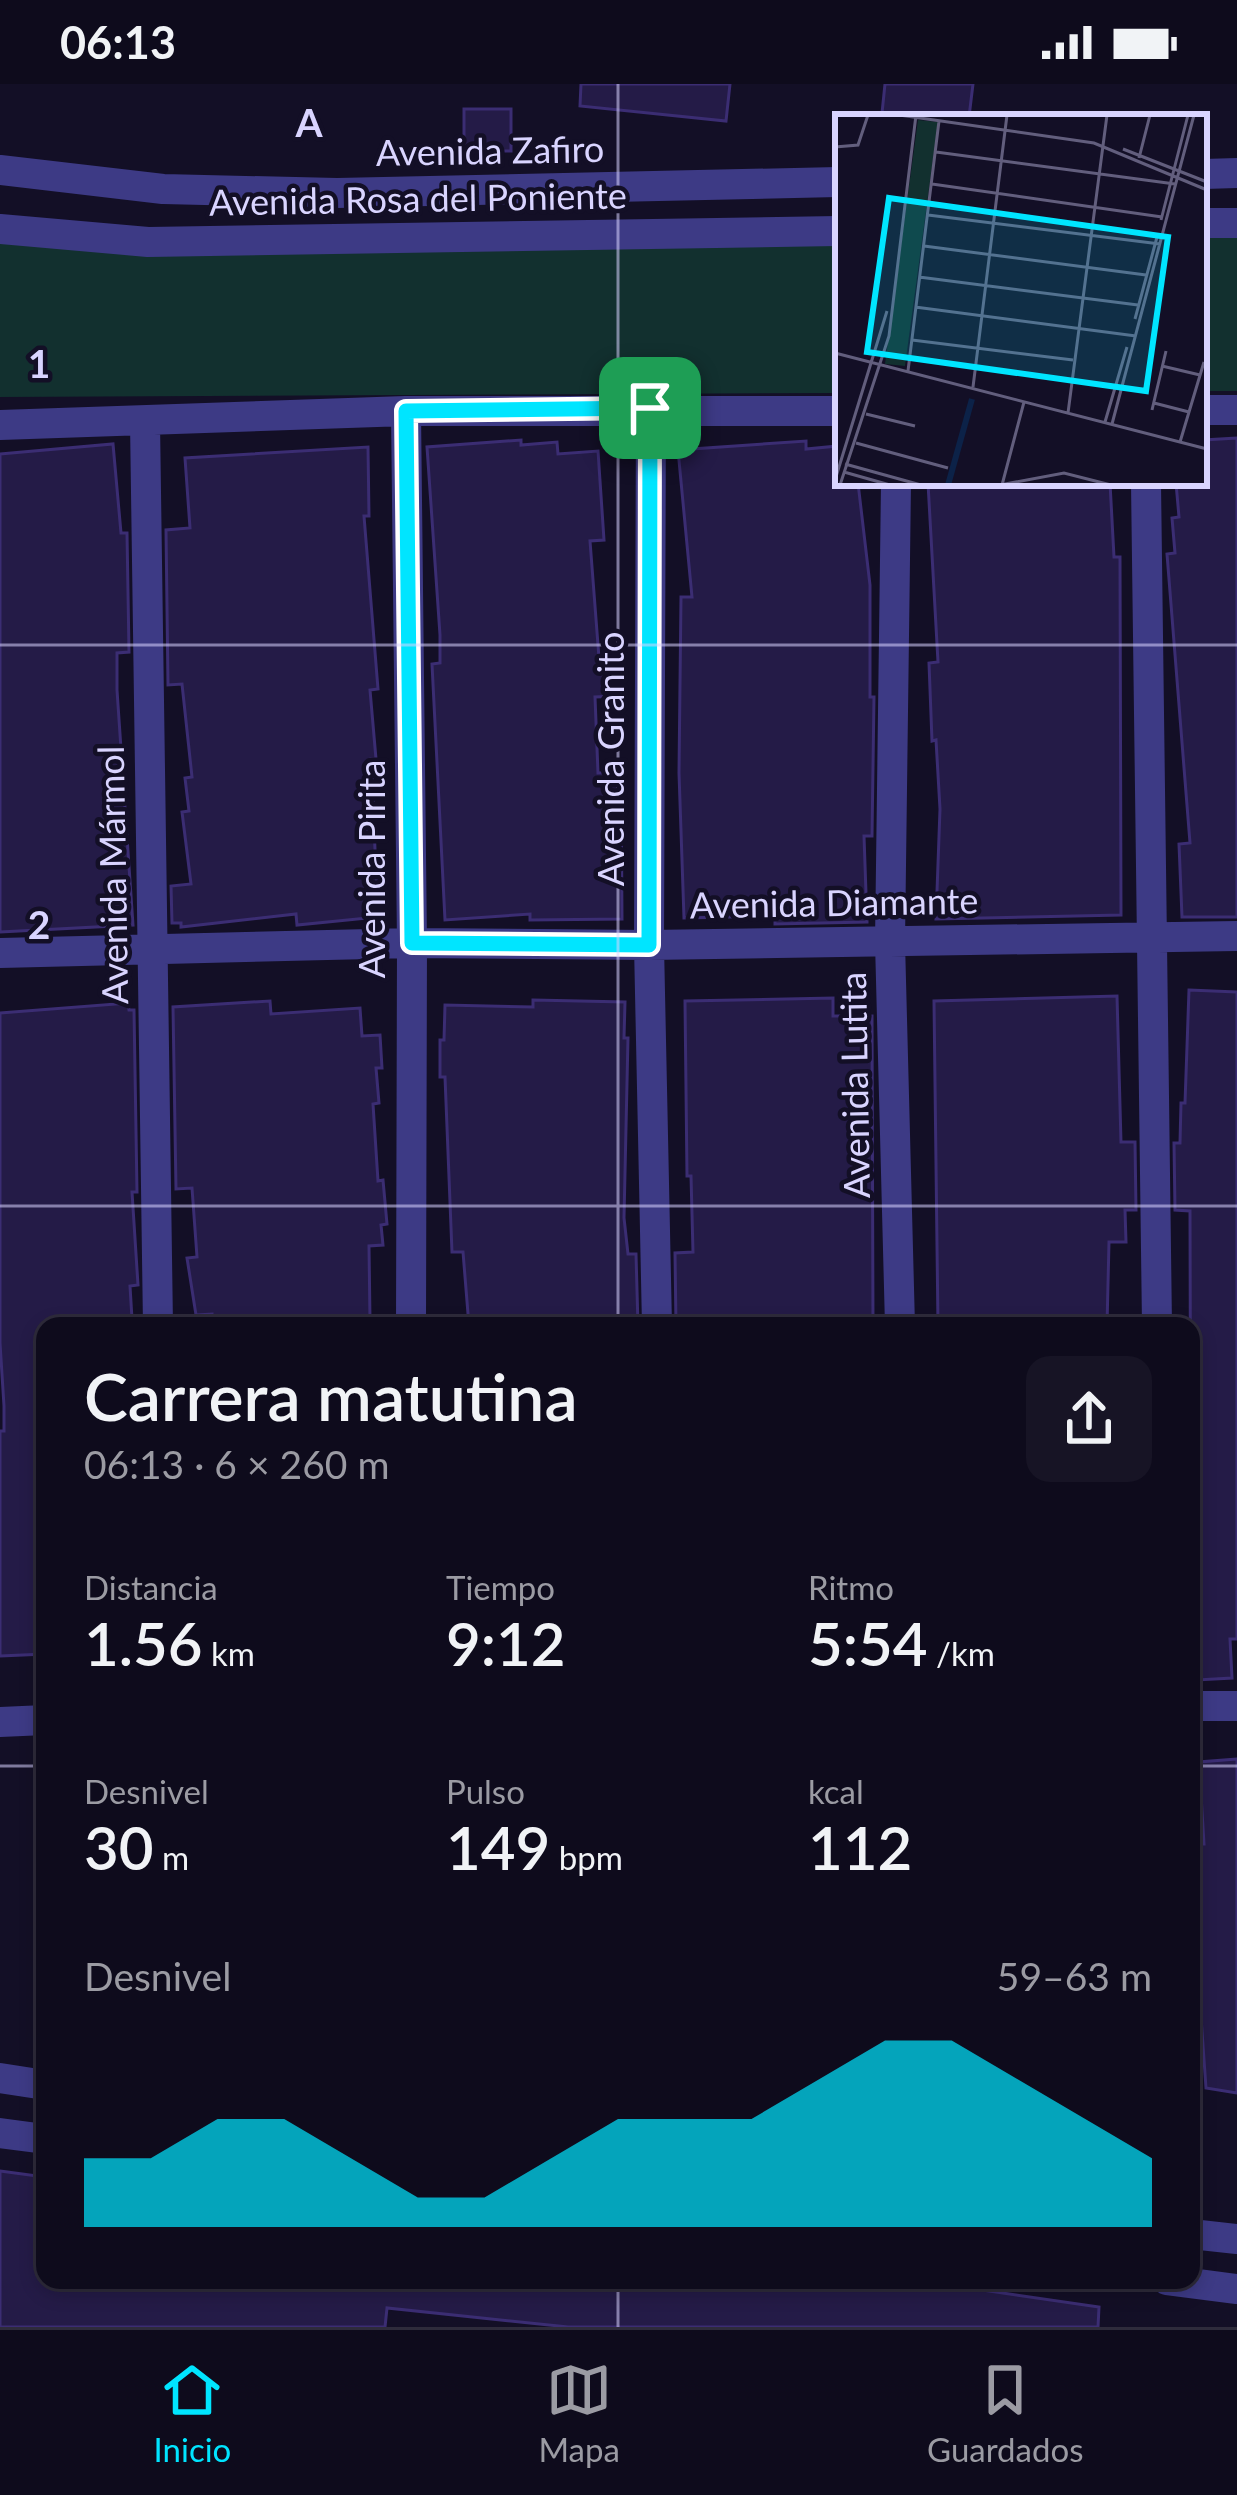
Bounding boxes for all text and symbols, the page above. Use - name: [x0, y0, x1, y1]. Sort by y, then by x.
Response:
- text: 06:13: [60, 15, 176, 69]
- text: A: [294, 99, 323, 145]
- inset map: [835, 114, 1207, 486]
- street label: Avenida Zafiro: [375, 126, 605, 174]
- street label: Avenida Rosa del Poniente: [209, 172, 627, 224]
- text: 1: [28, 340, 50, 386]
- pin: [599, 357, 701, 459]
- icon: arrive: [617, 375, 683, 441]
- street label: Avenida Granito: [588, 632, 632, 886]
- street label: Avenida Mármol: [88, 745, 136, 1005]
- street label: Avenida Pirita: [349, 760, 393, 978]
- street label: Avenida Diamante: [689, 877, 979, 927]
- text: 2: [28, 901, 50, 947]
- street label: Avenida Lutita: [830, 971, 878, 1199]
- text: Carrera matutina: [84, 1356, 578, 1435]
- button: share: [1026, 1356, 1152, 1482]
- text: 06:13 · 6 × 260 m: [84, 1441, 389, 1487]
- text: Distancia: [84, 1567, 218, 1607]
- text: Tiempo: [446, 1567, 555, 1607]
- text: Ritmo: [808, 1567, 894, 1607]
- text: 1.56: [84, 1607, 203, 1679]
- text: 9:12: [446, 1607, 566, 1679]
- text: 5:54: [808, 1607, 928, 1679]
- text: km: [203, 1633, 255, 1673]
- text: /km: [928, 1633, 995, 1673]
- text: Desnivel: [84, 1771, 209, 1811]
- text: Pulso: [446, 1771, 525, 1811]
- text: kcal: [808, 1771, 864, 1811]
- text: 30: [84, 1811, 154, 1883]
- text: 149: [446, 1811, 550, 1883]
- text: 112: [808, 1811, 912, 1883]
- text: m: [154, 1837, 189, 1877]
- text: bpm: [550, 1837, 623, 1877]
- text: Desnivel: [84, 1953, 231, 1999]
- text: 59–63 m: [997, 1953, 1152, 1999]
- tab: Inicio: [154, 2357, 231, 2469]
- tab: Mapa: [538, 2357, 620, 2469]
- tab: Guardados: [927, 2357, 1083, 2469]

